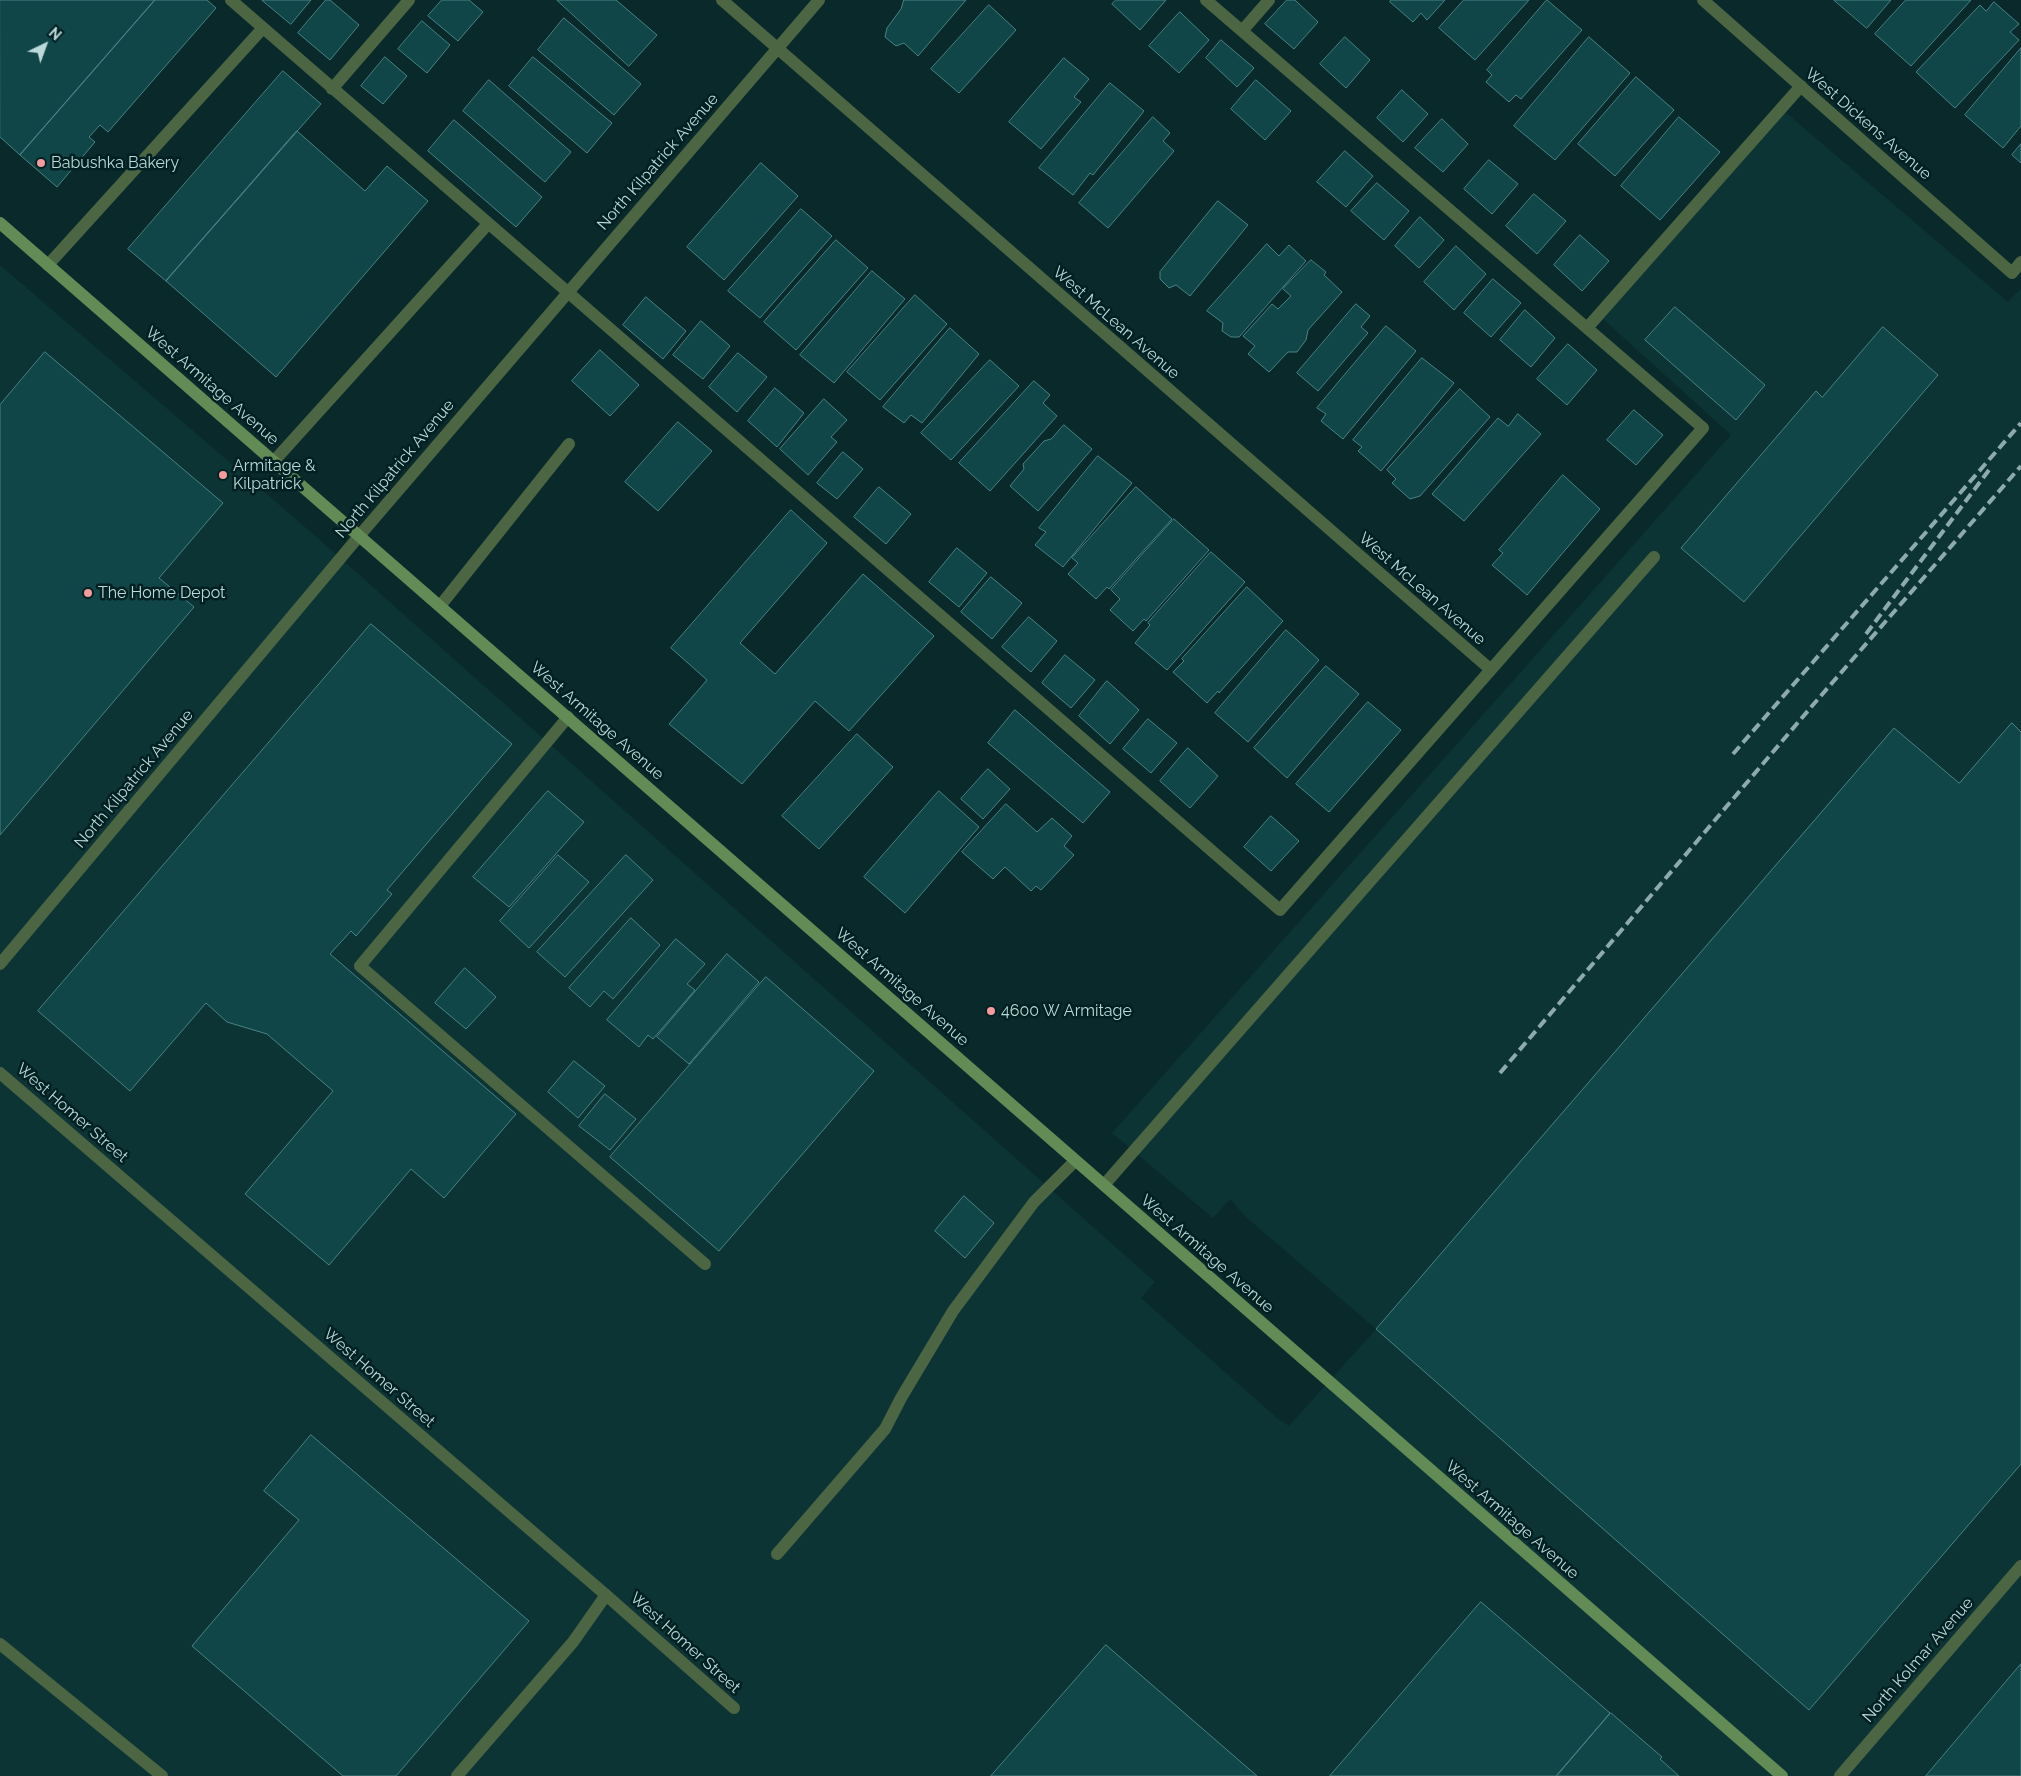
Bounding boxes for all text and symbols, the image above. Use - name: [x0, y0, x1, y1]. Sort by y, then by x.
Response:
- north arrow: [20, 20, 70, 70]
- text: N: [46, 24, 64, 43]
- street label: West Dickens Avenue: [1801, 64, 1935, 184]
- street label: North Kilpatrick Avenue: [593, 90, 723, 234]
- place label: Babushka Bakery: [51, 153, 179, 173]
- marker: Babushka Bakery: [35, 157, 47, 169]
- street label: West McLean Avenue: [1049, 263, 1183, 383]
- street label: West Armitage Avenue: [141, 323, 283, 449]
- street label: North Kilpatrick Avenue: [331, 396, 459, 542]
- place label: Armitage & Kilpatrick: [233, 456, 316, 494]
- marker: Armitage & Kilpatrick: [217, 469, 229, 481]
- street label: West McLean Avenue: [1355, 529, 1489, 649]
- place label: The Home Depot: [98, 583, 225, 603]
- marker: The Home Depot: [82, 587, 94, 599]
- street label: West Armitage Avenue: [526, 658, 668, 784]
- street label: North Kilpatrick Avenue: [70, 706, 198, 852]
- street label: West Armitage Avenue: [831, 924, 973, 1050]
- place label: 4600 W Armitage: [1001, 1001, 1132, 1021]
- marker: 4600 W Armitage: [985, 1005, 997, 1017]
- street label: West Homer Street: [12, 1059, 132, 1167]
- street label: West Armitage Avenue: [1136, 1191, 1278, 1317]
- street label: West Homer Street: [319, 1324, 439, 1432]
- street label: West Armitage Avenue: [1441, 1457, 1583, 1583]
- street label: West Homer Street: [626, 1589, 744, 1697]
- street label: North Kolmar Avenue: [1859, 1594, 1977, 1726]

